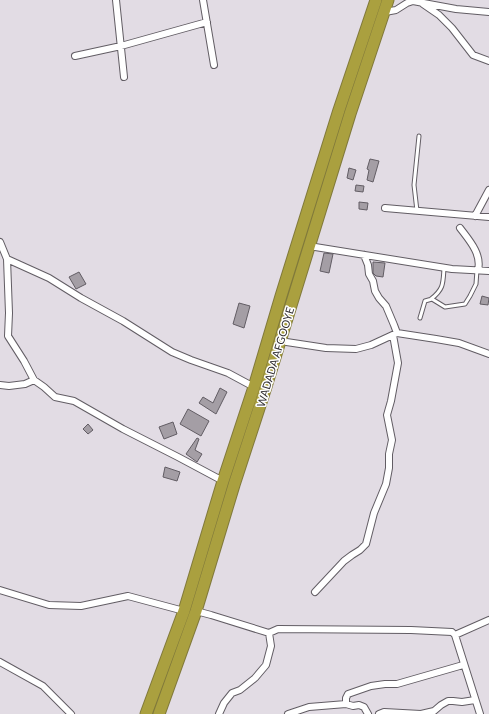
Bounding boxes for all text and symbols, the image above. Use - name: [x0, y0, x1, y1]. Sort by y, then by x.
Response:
- street label: WADADA AFGOOYE: [254, 306, 296, 408]

